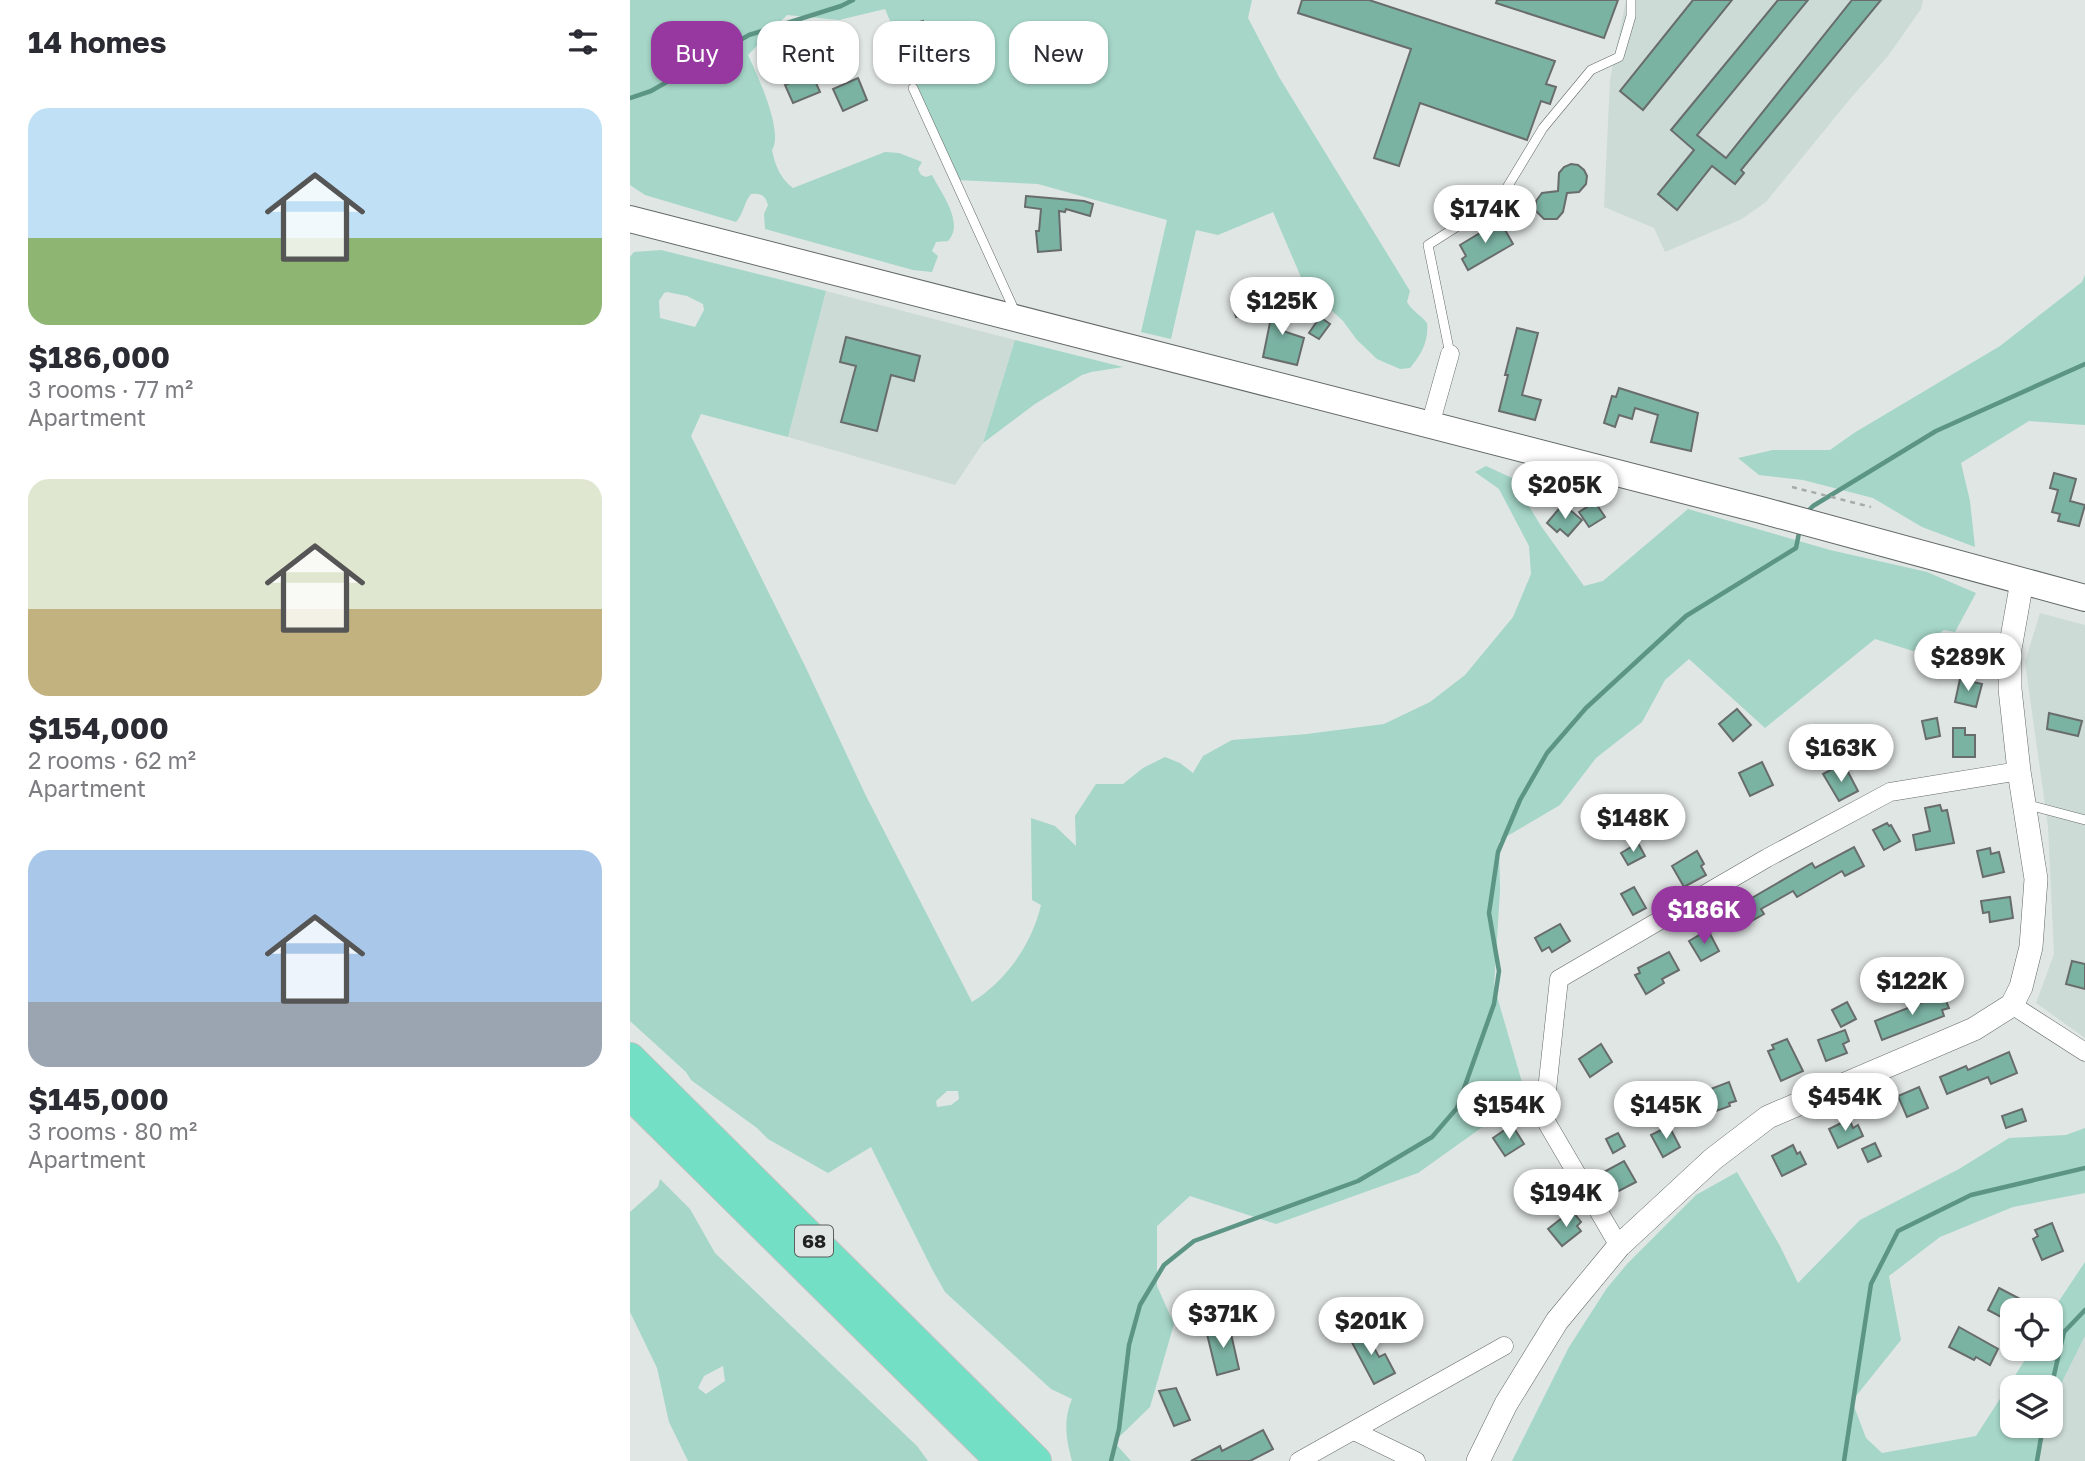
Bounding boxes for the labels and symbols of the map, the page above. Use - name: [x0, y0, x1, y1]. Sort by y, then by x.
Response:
- pin: $174K: [1436, 186, 1534, 245]
- pin: $125K: [1233, 278, 1331, 337]
- pin: $205K: [1516, 462, 1614, 521]
- pin: $289K: [1919, 634, 2017, 693]
- pin: $163K: [1792, 724, 1890, 784]
- pin: $148K: [1584, 794, 1682, 854]
- pin: $186K: [1655, 886, 1753, 946]
- pin: $122K: [1863, 958, 1961, 1017]
- pin: $454K: [1796, 1074, 1894, 1133]
- pin: $154K: [1460, 1082, 1558, 1141]
- pin: $145K: [1617, 1082, 1715, 1141]
- pin: $194K: [1517, 1170, 1615, 1229]
- road number: 68: [795, 1226, 833, 1256]
- pin: $371K: [1174, 1290, 1272, 1350]
- pin: $201K: [1322, 1298, 1420, 1357]

